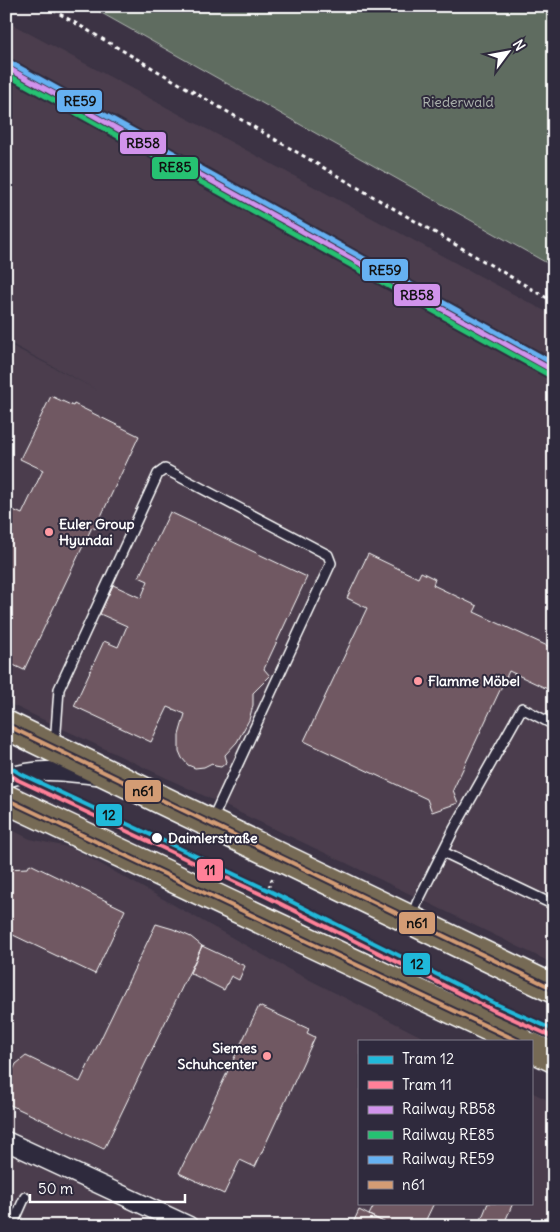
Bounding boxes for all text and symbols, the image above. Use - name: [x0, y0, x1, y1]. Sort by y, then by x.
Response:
- north arrow: [482, 28, 532, 78]
- text: N: [509, 36, 529, 54]
- line badge: RE59: [56, 89, 103, 113]
- text: RE59: [63, 92, 97, 110]
- park label: Riederwald: [422, 93, 494, 111]
- line badge: RB58: [119, 131, 167, 155]
- text: RB58: [126, 134, 160, 152]
- line badge: RE85: [151, 156, 199, 180]
- text: RE85: [158, 158, 192, 176]
- line badge: RE59: [361, 258, 409, 282]
- text: RE59: [368, 261, 402, 279]
- line badge: RB58: [393, 283, 441, 307]
- text: RB58: [400, 286, 434, 304]
- place label: Euler Group Hyundai: [59, 515, 135, 549]
- marker: Euler Group Hyundai: [43, 526, 55, 538]
- place label: Flamme Möbel: [428, 672, 520, 690]
- marker: Flamme Möbel: [412, 675, 424, 687]
- line badge: n61: [124, 779, 162, 803]
- text: n61: [132, 782, 154, 800]
- line badge: 12: [95, 803, 123, 827]
- text: 12: [102, 806, 116, 824]
- place label: Daimlerstraße: [168, 829, 258, 847]
- marker: Daimlerstraße: [150, 831, 164, 845]
- line badge: 11: [196, 858, 224, 882]
- text: 11: [204, 861, 216, 879]
- line badge: n61: [398, 911, 436, 935]
- text: n61: [406, 914, 428, 932]
- line badge: 12: [402, 952, 431, 976]
- text: 12: [410, 955, 424, 973]
- place label: Siemes Schuhcenter: [178, 1039, 258, 1073]
- legend: [358, 1040, 532, 1204]
- text: Tram 12: [402, 1049, 454, 1068]
- marker: Siemes Schuhcenter: [261, 1050, 273, 1062]
- text: Tram 11: [402, 1075, 452, 1094]
- text: Railway RB58: [402, 1099, 496, 1118]
- text: Railway RE85: [402, 1125, 495, 1144]
- text: Railway RE59: [402, 1149, 495, 1168]
- scale bar: [30, 1172, 185, 1204]
- text: n61: [402, 1175, 425, 1194]
- text: 50 m: [38, 1179, 73, 1198]

